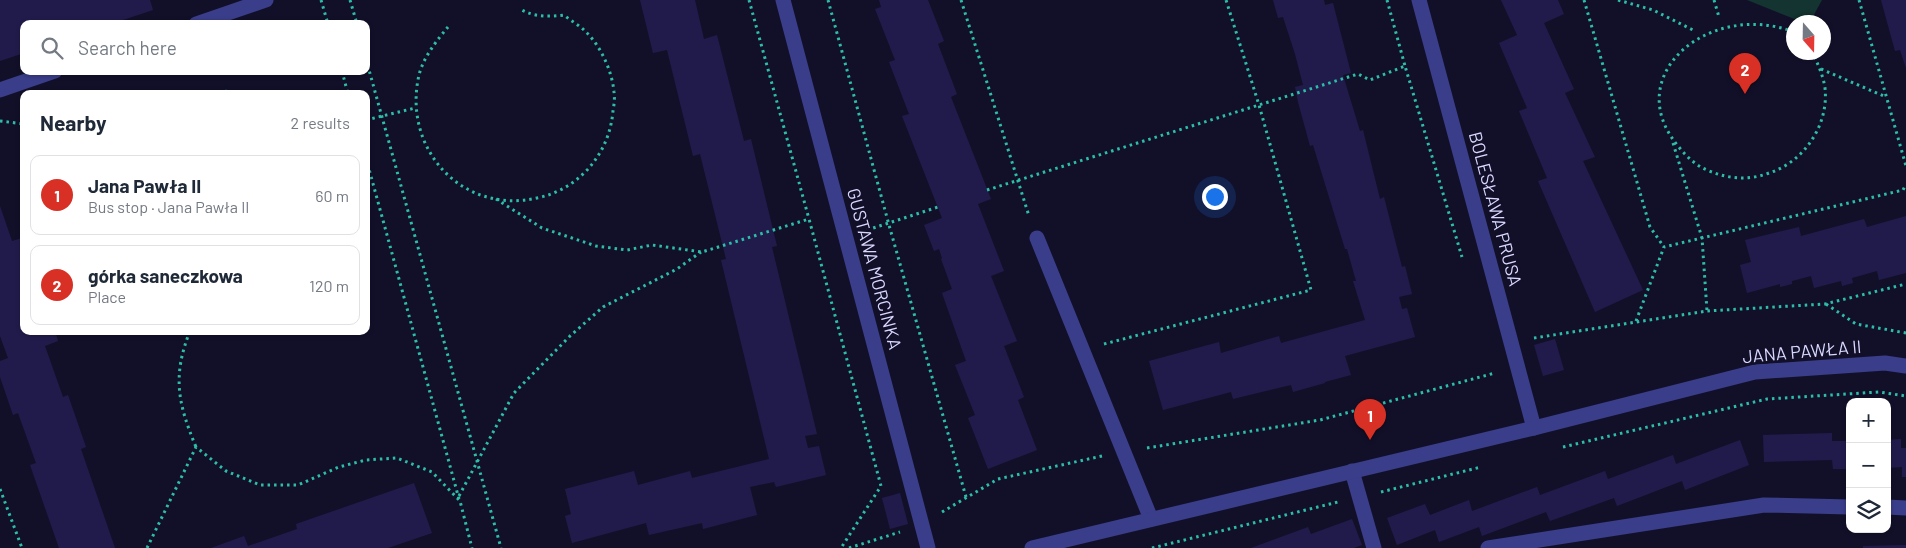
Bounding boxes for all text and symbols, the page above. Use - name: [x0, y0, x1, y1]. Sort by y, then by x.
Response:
- north arrow: [1786, 15, 1831, 60]
- search box: [20, 20, 370, 75]
- icon: search: [38, 34, 66, 62]
- text: Search here: [78, 36, 177, 59]
- pin: 2: [1729, 53, 1761, 94]
- text: Nearby: [40, 110, 106, 135]
- text: 2 results: [291, 113, 350, 132]
- street label: BOLESŁAWA PRUSA: [1465, 129, 1527, 288]
- text: Jana Pawła II: [88, 174, 201, 197]
- your location: [1202, 184, 1228, 210]
- text: 1: [54, 186, 60, 205]
- text: 60 m: [315, 186, 349, 205]
- street label: GUSTAWA MORCINKA: [843, 186, 907, 352]
- text: Bus stop · Jana Pawła II: [88, 197, 249, 216]
- text: górka saneczkowa: [88, 264, 243, 287]
- text: 2: [53, 276, 61, 295]
- text: 120 m: [309, 276, 349, 295]
- text: Place: [88, 287, 126, 306]
- street label: JANA PAWŁA II: [1742, 335, 1862, 367]
- map controls: [1846, 398, 1891, 533]
- button: +: [1846, 398, 1891, 443]
- pin: 1: [1354, 399, 1386, 440]
- button: −: [1846, 443, 1891, 488]
- button: layers: [1846, 488, 1891, 533]

